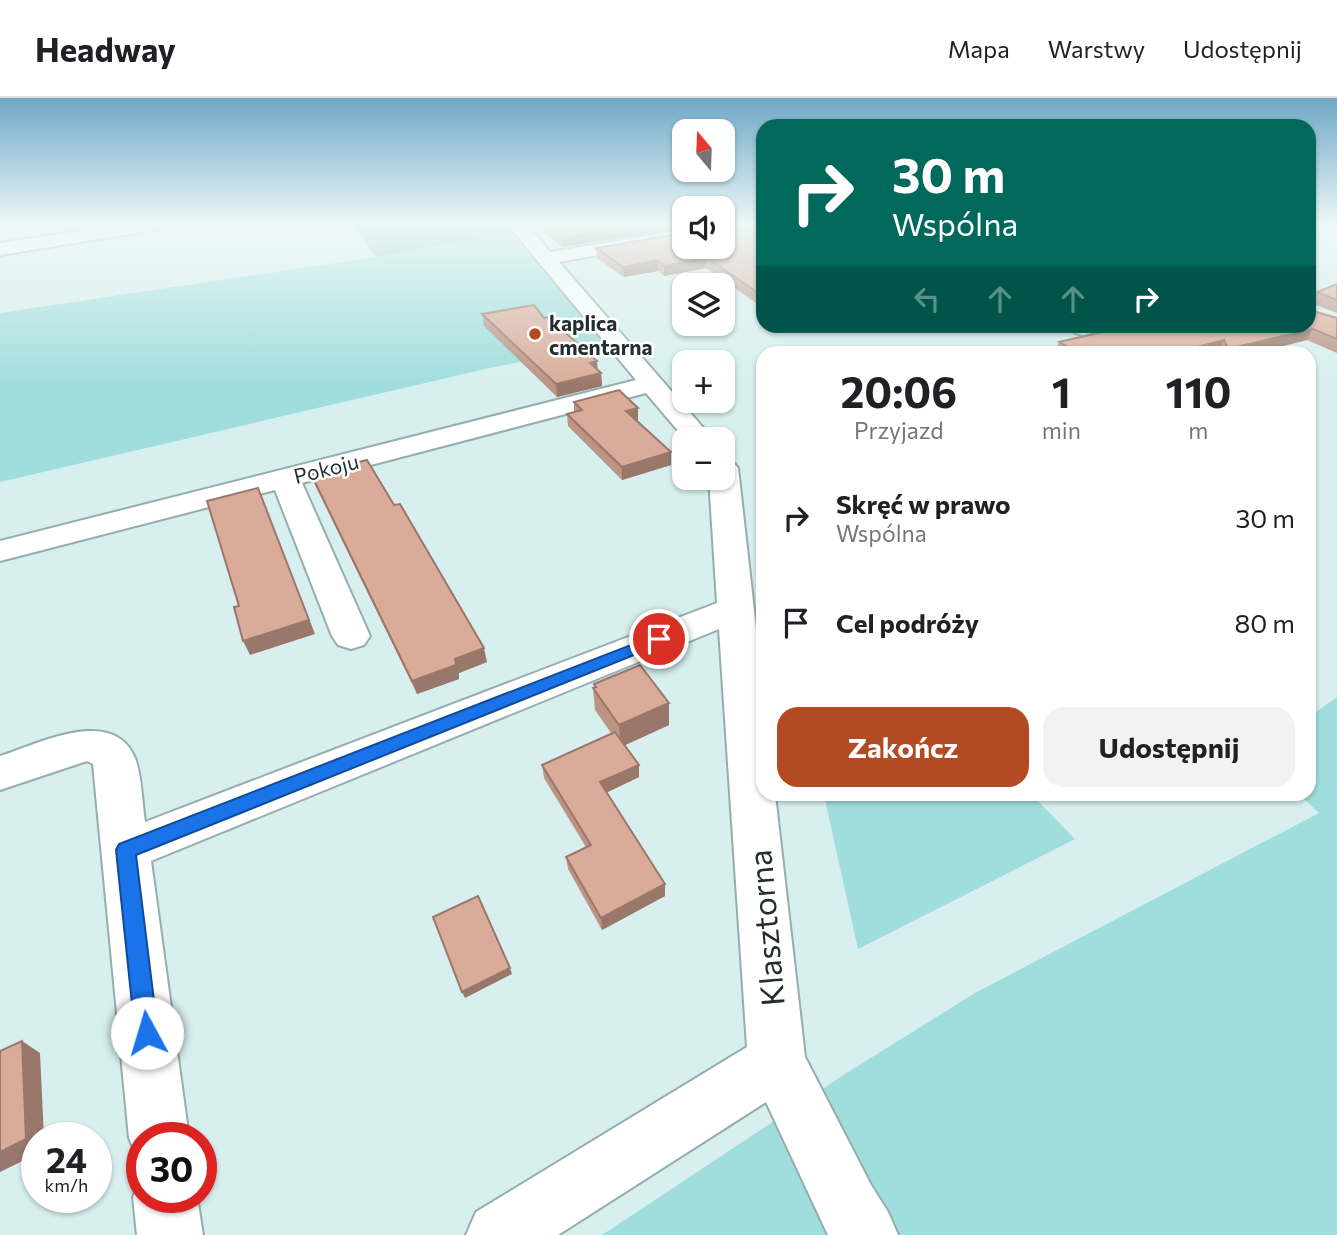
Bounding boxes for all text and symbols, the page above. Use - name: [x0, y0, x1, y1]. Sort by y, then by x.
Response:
- text: Headway: [35, 28, 176, 69]
- text: Mapa: [948, 34, 1010, 63]
- text: Warstwy: [1048, 34, 1145, 63]
- text: Udostępnij: [1183, 34, 1302, 63]
- north arrow: [672, 119, 735, 182]
- map controls: [672, 119, 735, 490]
- text: 30 m: [892, 143, 1005, 203]
- icon: right: [777, 147, 868, 238]
- button: sound: [672, 196, 735, 259]
- text: Wspólna: [892, 203, 1018, 243]
- button: layers: [672, 273, 735, 336]
- icon: left: [908, 280, 946, 318]
- icon: ahead: [981, 280, 1019, 318]
- icon: ahead: [1054, 280, 1092, 318]
- icon: right: [1127, 280, 1165, 318]
- place label: kaplica cmentarna: [549, 310, 653, 359]
- marker: kaplica cmentarna: [527, 326, 543, 342]
- button: +: [672, 350, 735, 413]
- text: 20:06: [841, 365, 957, 417]
- text: 1: [1052, 365, 1071, 417]
- text: 110: [1165, 365, 1231, 417]
- text: Przyjazd: [854, 416, 944, 444]
- text: min: [1042, 416, 1081, 444]
- text: m: [1188, 416, 1208, 444]
- button: −: [672, 427, 735, 490]
- street label: Pokoju: [291, 448, 361, 488]
- text: Skręć w prawo: [836, 488, 1011, 519]
- icon: right: [777, 499, 815, 537]
- text: 30 m: [1236, 502, 1295, 533]
- text: Wspólna: [836, 519, 927, 547]
- icon: arrive: [777, 604, 815, 642]
- text: Cel podróży: [836, 607, 979, 638]
- text: 80 m: [1235, 607, 1295, 638]
- pin: [629, 609, 689, 669]
- icon: arrive: [640, 620, 678, 658]
- button: Zakończ: [777, 707, 1029, 787]
- button: Udostępnij: [1043, 707, 1295, 787]
- street label: Klasztorna: [738, 848, 792, 1008]
- position arrow: [110, 996, 184, 1070]
- speed limit sign: 30: [126, 1122, 217, 1213]
- text: 24: [46, 1137, 87, 1180]
- text: km/h: [45, 1174, 88, 1196]

